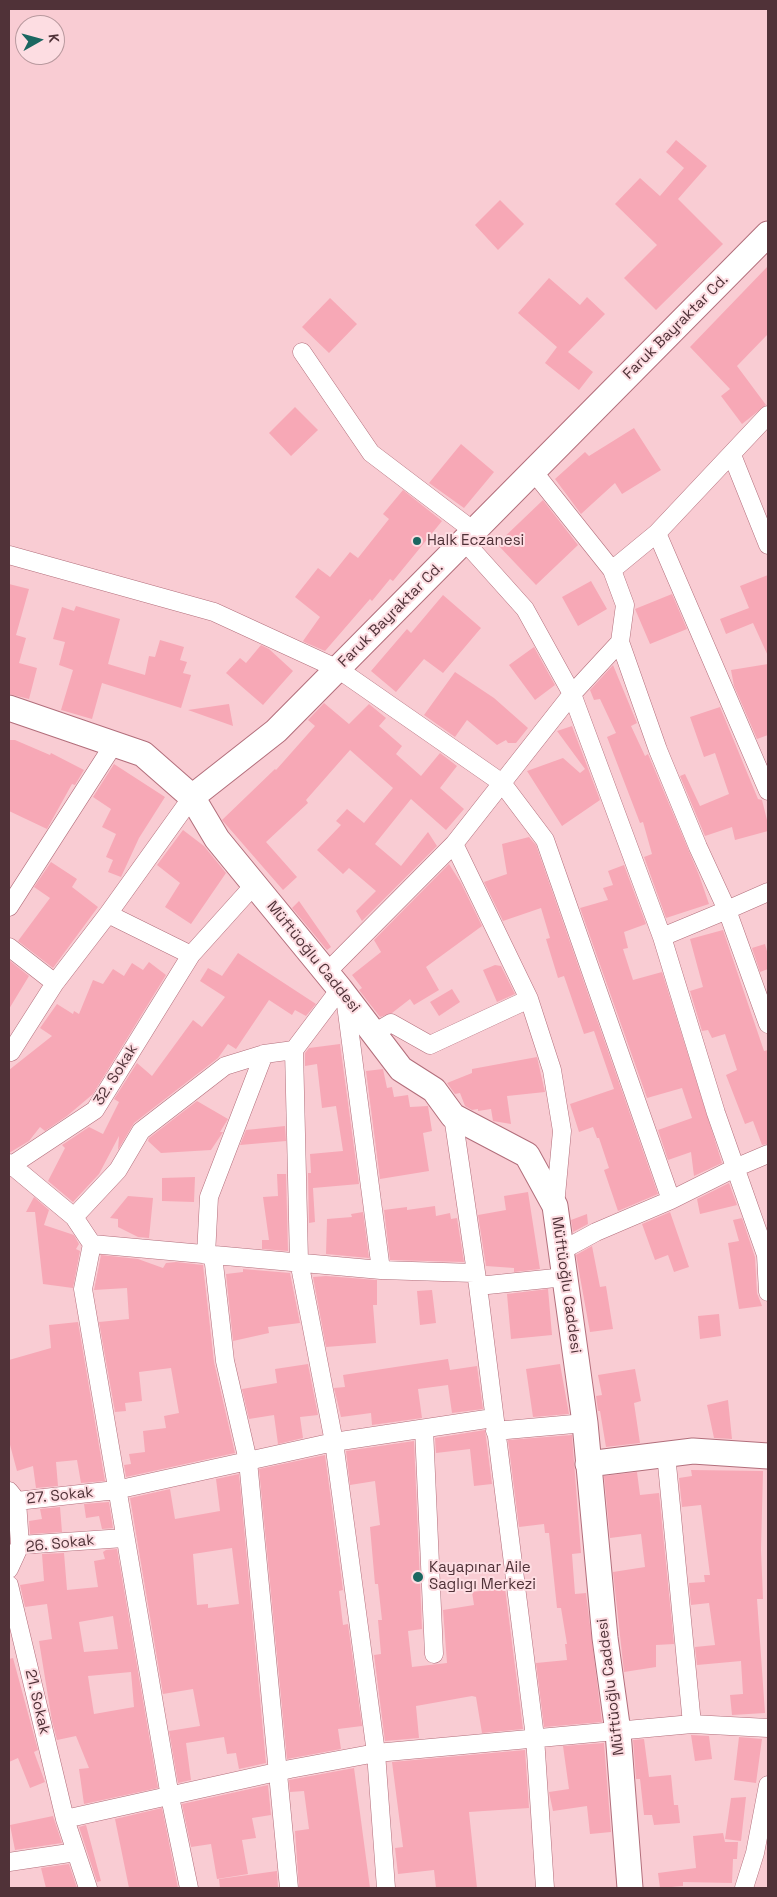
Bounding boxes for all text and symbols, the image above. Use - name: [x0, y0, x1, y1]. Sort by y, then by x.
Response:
- north arrow: [15, 15, 65, 65]
- text: K: [44, 33, 63, 44]
- street label: Faruk Bayraktar Cd.: [620, 271, 732, 383]
- place label: Halk Eczanesi: [427, 532, 524, 550]
- marker: Halk Eczanesi: [411, 535, 423, 547]
- street label: Faruk Bayraktar Cd.: [335, 559, 447, 671]
- street label: Müftüoğlu Caddesi: [263, 898, 363, 1016]
- street label: 32. Sokak: [90, 1041, 142, 1109]
- street label: Müftüoğlu Caddesi: [547, 1215, 585, 1355]
- street label: 27. Sokak: [26, 1484, 94, 1508]
- street label: 26. Sokak: [25, 1531, 95, 1557]
- place label: Kayapınar Aile Saglıgı Merkezi: [429, 1559, 536, 1594]
- marker: Kayapınar Aile Saglıgı Merkezi: [411, 1570, 425, 1584]
- street label: Müftüoğlu Caddesi: [594, 1617, 628, 1757]
- street label: 21. Sokak: [21, 1668, 53, 1736]

